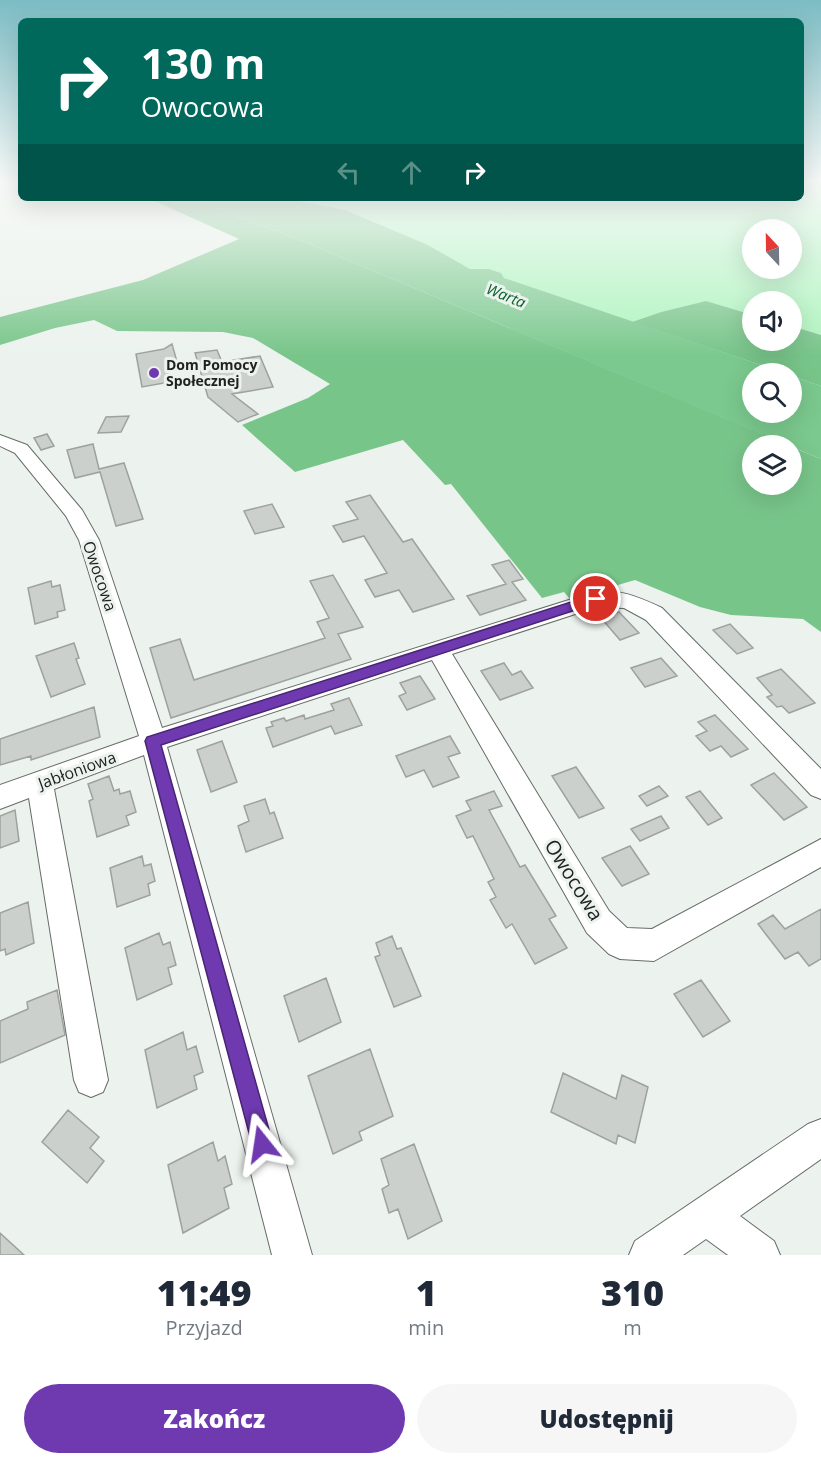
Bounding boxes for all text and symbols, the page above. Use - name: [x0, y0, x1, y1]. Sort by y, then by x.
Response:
- text: 130 m: [141, 34, 265, 91]
- icon: right: [42, 42, 120, 120]
- text: Owocowa: [141, 88, 264, 125]
- icon: left: [332, 156, 365, 189]
- icon: ahead: [395, 156, 428, 189]
- icon: right: [458, 156, 491, 189]
- north arrow: [742, 219, 802, 279]
- map controls: [742, 219, 802, 495]
- water label: Warta: [484, 278, 529, 312]
- button: sound: [742, 291, 802, 351]
- place label: Dom Pomocy Społecznej: [166, 355, 257, 390]
- button: search: [742, 363, 802, 423]
- marker: Dom Pomocy Społecznej: [147, 366, 161, 380]
- button: layers: [742, 435, 802, 495]
- street label: Owocowa: [78, 538, 122, 614]
- pin: [570, 573, 621, 624]
- icon: arrive: [579, 582, 612, 615]
- street label: Jabłoniowa: [33, 746, 119, 795]
- street label: Owocowa: [539, 834, 610, 926]
- position arrow: [230, 1112, 294, 1176]
- text: 11:49: [157, 1268, 252, 1317]
- text: 1: [416, 1268, 437, 1317]
- text: 310: [601, 1268, 664, 1317]
- text: Przyjazd: [165, 1314, 243, 1341]
- text: min: [408, 1314, 444, 1341]
- text: m: [623, 1314, 642, 1341]
- button: Zakończ: [24, 1384, 405, 1453]
- button: Udostępnij: [417, 1384, 797, 1453]

